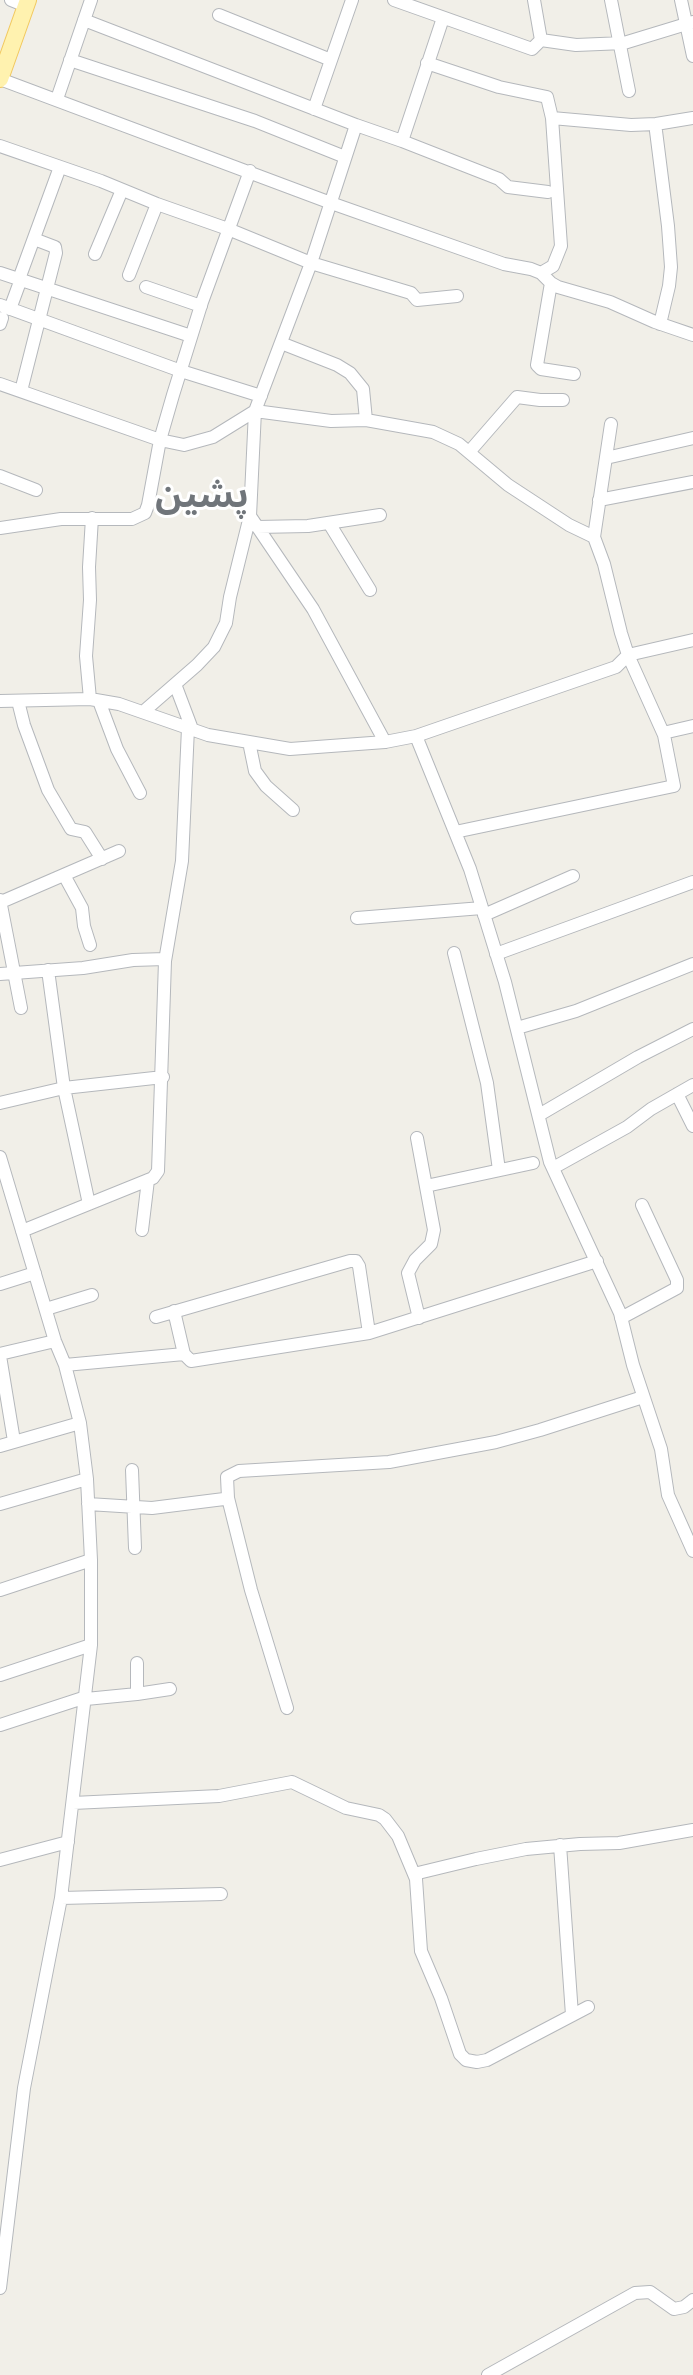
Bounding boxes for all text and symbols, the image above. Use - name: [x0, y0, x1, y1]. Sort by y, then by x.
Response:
- district label: پشین: [155, 475, 249, 519]

